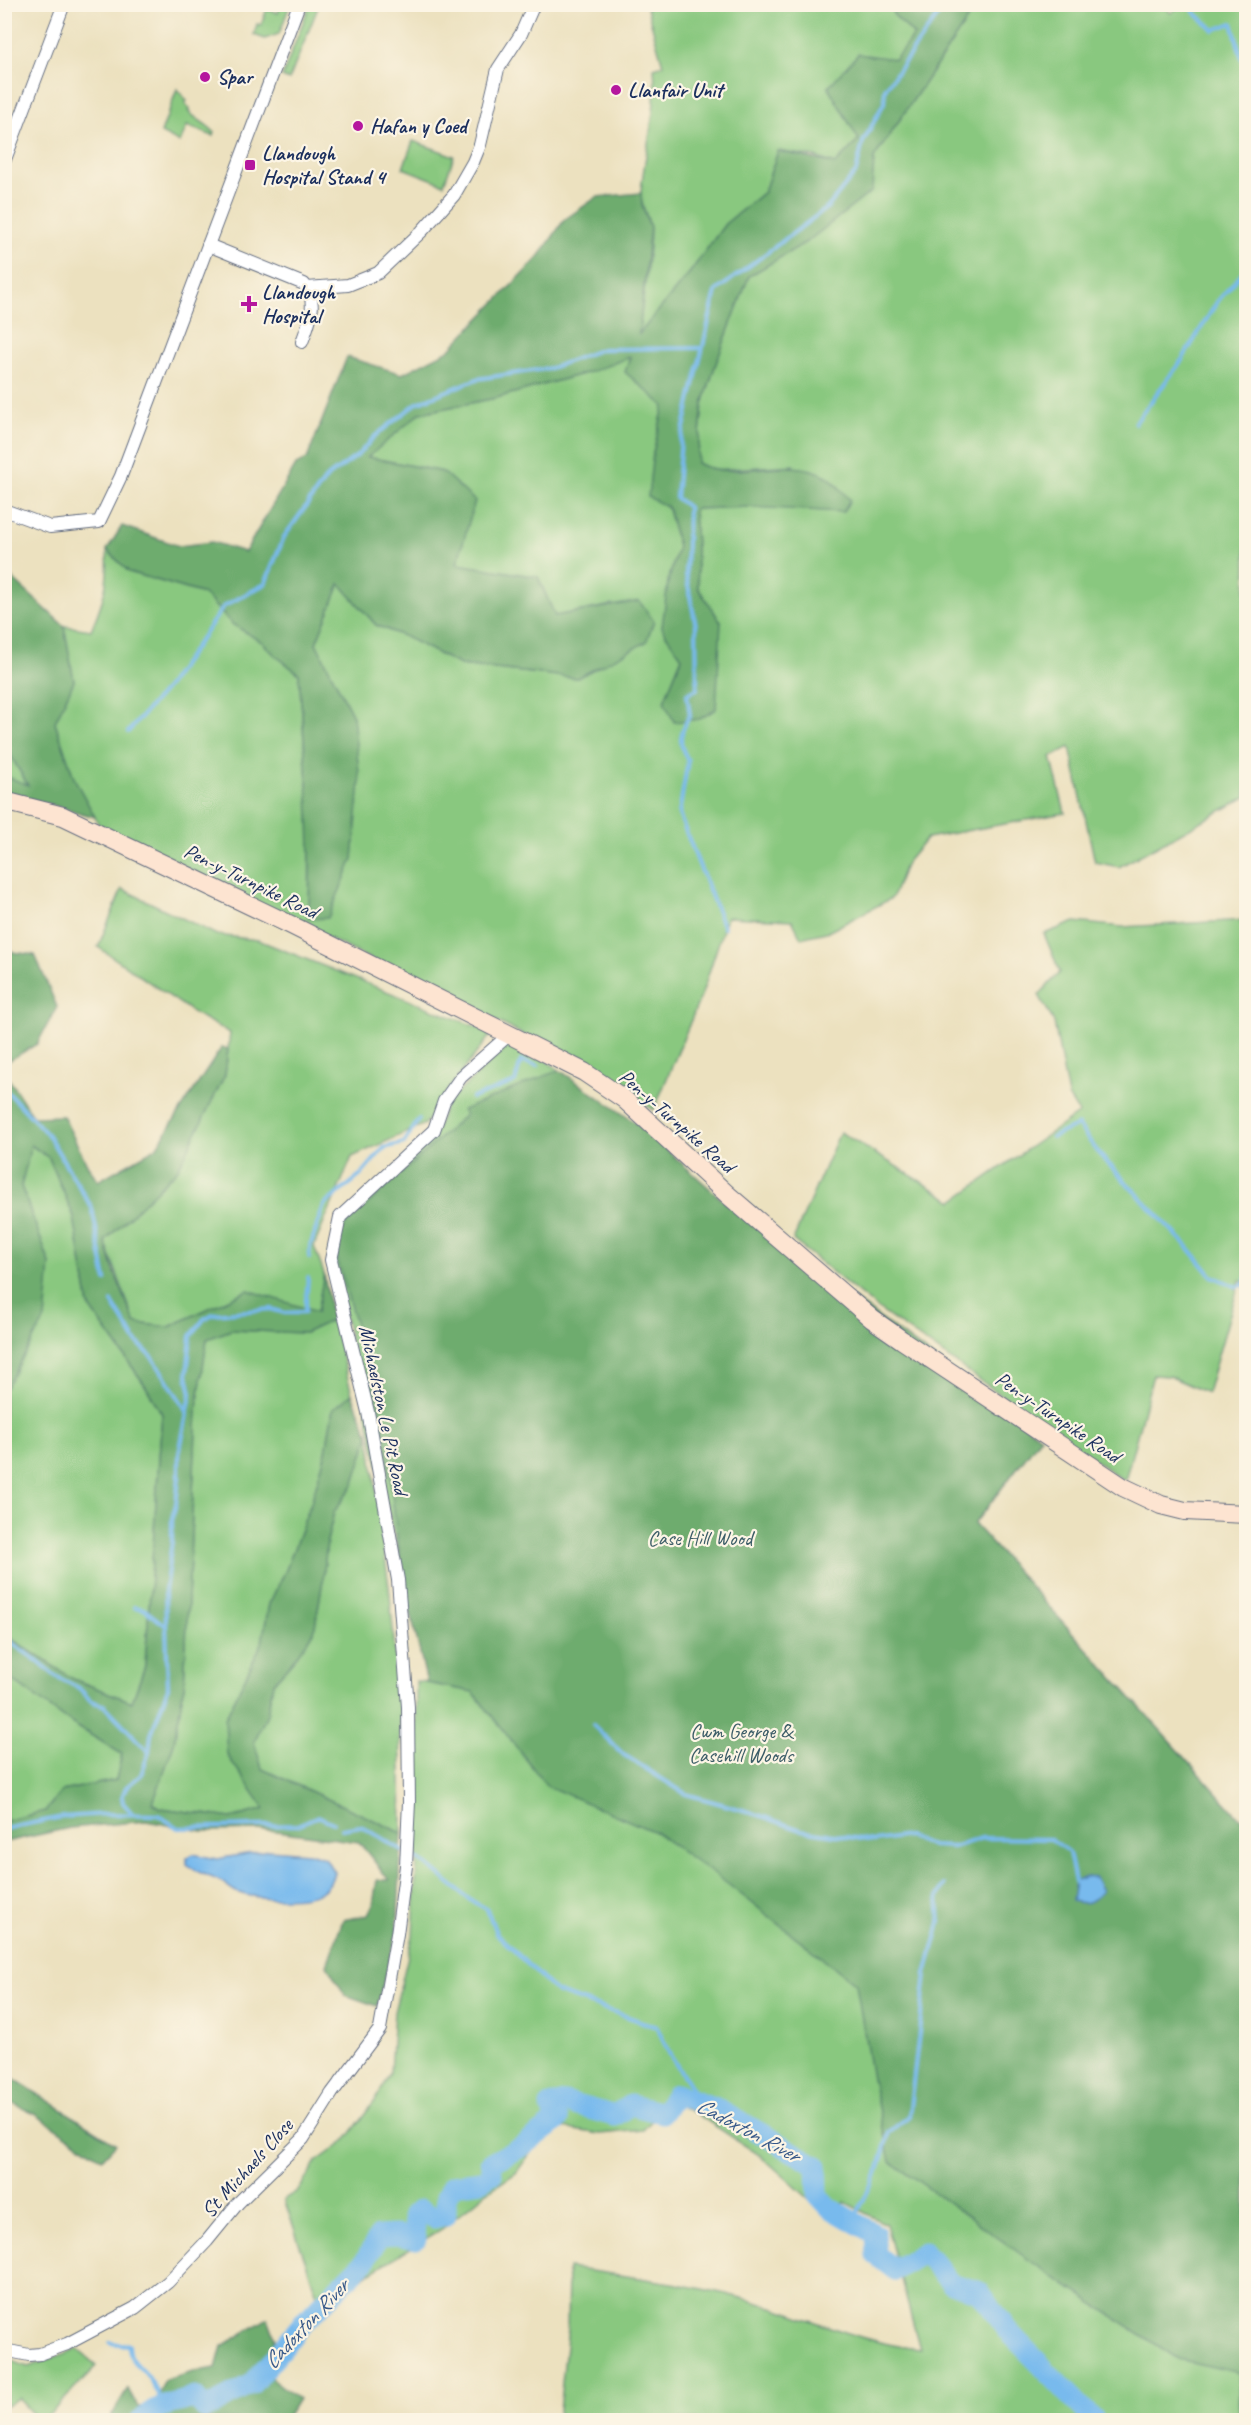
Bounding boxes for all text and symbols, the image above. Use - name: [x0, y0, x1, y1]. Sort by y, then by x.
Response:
- place label: Spar: [217, 64, 255, 90]
- marker: Spar: [198, 70, 212, 84]
- place label: Llanfair Unit: [628, 77, 725, 103]
- marker: Llanfair Unit: [609, 83, 623, 97]
- place label: Hafan y Coed: [370, 113, 470, 139]
- marker: Hafan y Coed: [351, 119, 365, 133]
- place label: Llandough Hospital Stand 4: [262, 140, 388, 190]
- marker: Llandough Hospital Stand 4: [243, 158, 257, 172]
- place label: Llandough Hospital: [262, 279, 336, 329]
- marker: Llandough Hospital: [240, 295, 258, 313]
- street label: Pen-y-Turnpike Road: [180, 837, 325, 926]
- street label: Pen-y-Turnpike Road: [614, 1063, 743, 1181]
- street label: Michaelston Le Pit Road: [353, 1323, 415, 1501]
- street label: Pen-y-Turnpike Road: [990, 1366, 1129, 1471]
- park label: Case Hill Wood: [648, 1525, 756, 1551]
- park label: Cwm George & Casehill Woods: [689, 1718, 795, 1768]
- water label: Cadoxton River: [692, 2091, 808, 2171]
- street label: St Michaels Close: [196, 2112, 299, 2223]
- water label: Cadoxton River: [257, 2270, 357, 2375]

